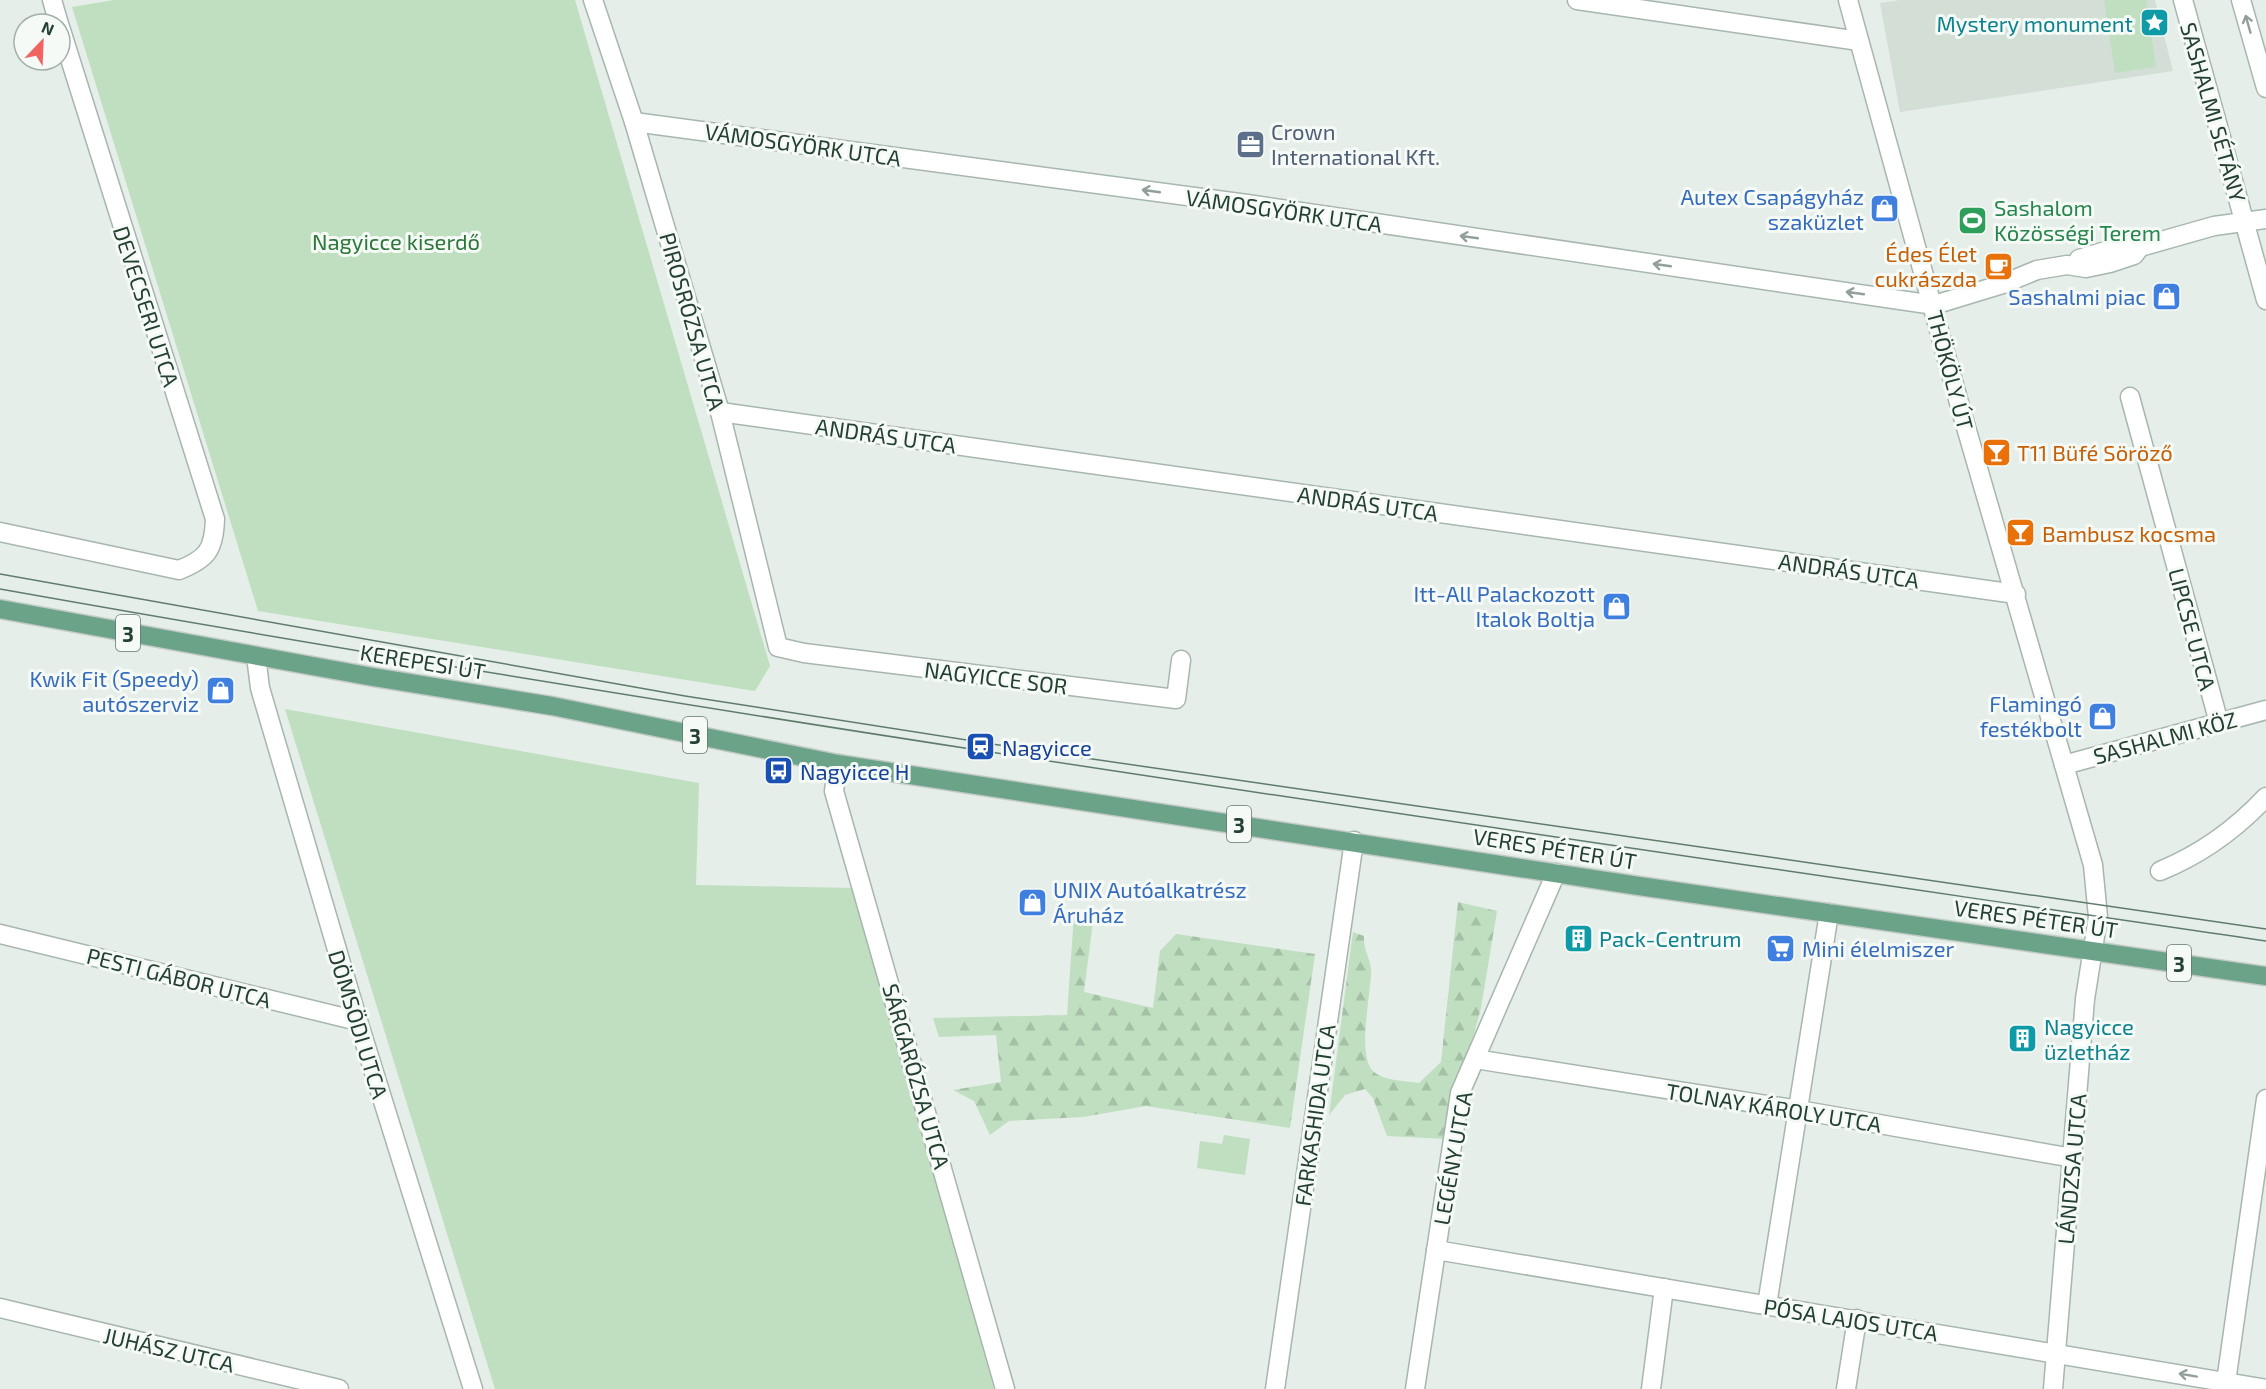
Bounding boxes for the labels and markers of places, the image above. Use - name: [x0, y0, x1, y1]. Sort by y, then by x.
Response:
- place icon: Mystery monument: [2138, 7, 2170, 39]
- place label: Mystery monument: [1936, 10, 2133, 36]
- place label: Crown International Kft.: [1271, 118, 1440, 169]
- office icon: Crown International Kft.: [1234, 128, 1266, 160]
- place label: Autex Csapágyház szaküzlet: [1680, 183, 1864, 234]
- shop icon: Autex Csapágyház szaküzlet: [1869, 193, 1901, 225]
- place label: Sashalom Közösségi Terem: [1994, 194, 2161, 245]
- sports icon: Sashalom Közösségi Terem: [1957, 204, 1989, 236]
- place label: Édes Élet cukrászda: [1875, 240, 1977, 291]
- cafe icon: Édes Élet cukrászda: [1982, 250, 2014, 282]
- shop icon: Sashalmi piac: [2151, 280, 2183, 312]
- place label: Sashalmi piac: [2008, 283, 2146, 309]
- bar icon: T11 Büfé Söröző: [1980, 436, 2012, 468]
- place label: T11 Büfé Söröző: [2017, 439, 2173, 465]
- bar icon: Bambusz kocsma: [2005, 517, 2037, 549]
- place label: Bambusz kocsma: [2042, 520, 2216, 546]
- place label: Itt-All Palackozott Italok Boltja: [1413, 580, 1595, 632]
- shop icon: Itt-All Palackozott Italok Boltja: [1600, 590, 1632, 622]
- place label: Kwik Fit (Speedy) autószerviz: [29, 665, 199, 716]
- shop icon: Kwik Fit (Speedy) autószerviz: [204, 675, 236, 707]
- place label: Flamingó festékbolt: [1980, 690, 2082, 741]
- shop icon: Flamingó festékbolt: [2087, 700, 2119, 732]
- station icon: Nagyicce: [965, 731, 997, 763]
- place label: Nagyicce: [1002, 734, 1092, 760]
- bus stop icon: Nagyicce H: [763, 755, 795, 787]
- place label: Nagyicce H: [800, 758, 910, 784]
- place label: UNIX Autóalkatrész Áruház: [1053, 876, 1247, 927]
- shop icon: UNIX Autóalkatrész Áruház: [1016, 886, 1048, 918]
- building icon: Pack-Centrum: [1562, 922, 1594, 954]
- place label: Pack-Centrum: [1599, 925, 1741, 951]
- supermarket icon: Mini élelmiszer: [1765, 932, 1797, 964]
- place label: Mini élelmiszer: [1802, 935, 1955, 961]
- place label: Nagyicce üzletház: [2044, 1013, 2134, 1064]
- building icon: Nagyicce üzletház: [2007, 1023, 2039, 1055]

